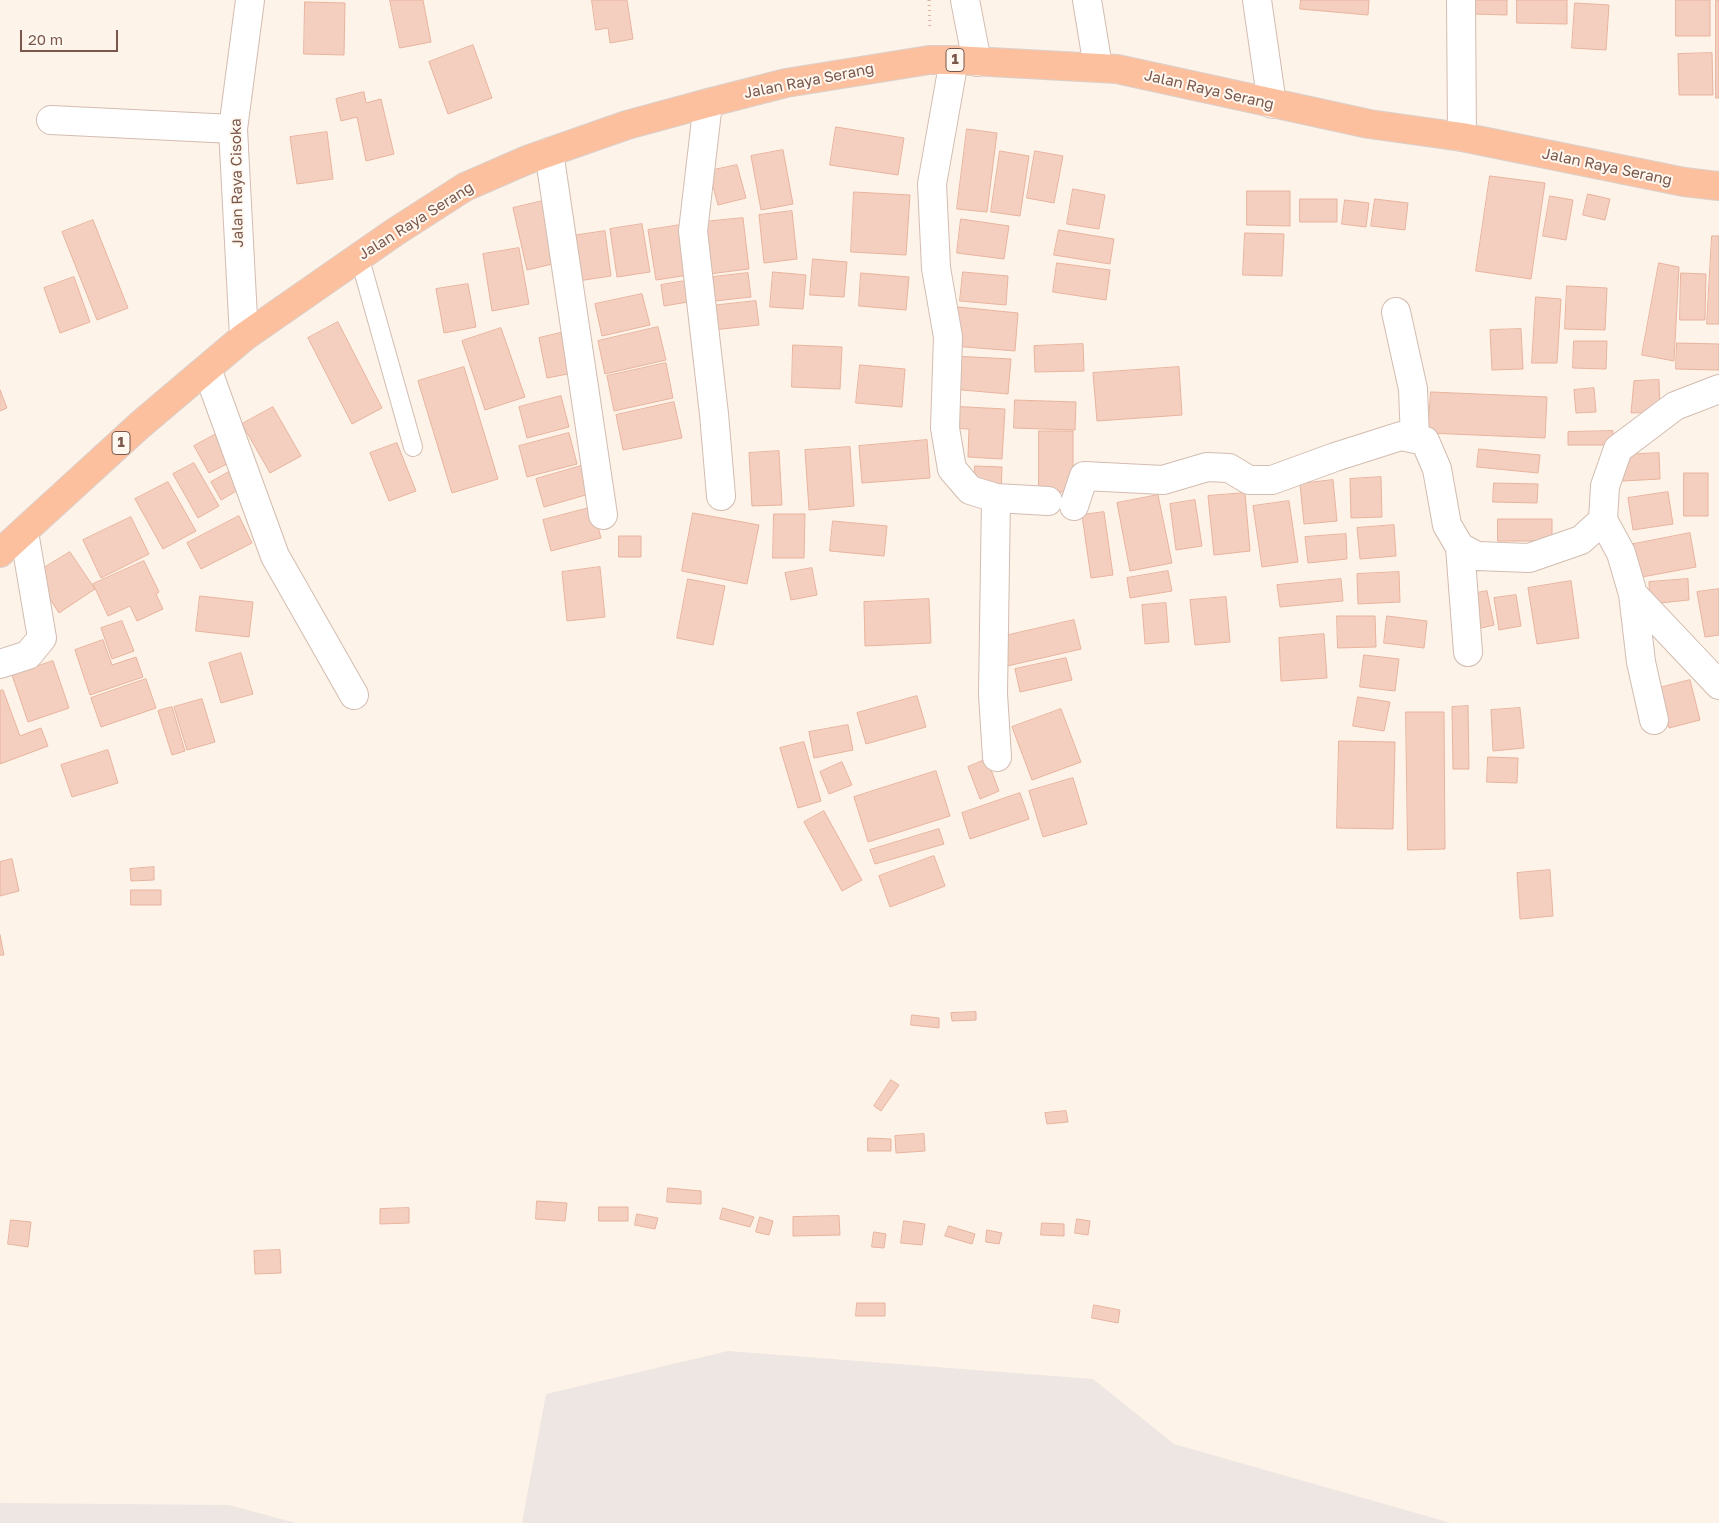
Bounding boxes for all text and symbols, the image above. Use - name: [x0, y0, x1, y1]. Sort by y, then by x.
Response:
- scale bar: [22, 20, 120, 52]
- text: 20 m: [28, 30, 63, 48]
- road number: 1: [946, 48, 964, 72]
- street label: Jalan Raya Serang: [742, 60, 876, 102]
- street label: Jalan Raya Serang: [1142, 66, 1276, 114]
- street label: Jalan Raya Cisoka: [227, 118, 247, 248]
- street label: Jalan Raya Serang: [1540, 144, 1674, 190]
- street label: Jalan Raya Serang: [355, 178, 477, 264]
- road number: 1: [112, 432, 130, 454]

